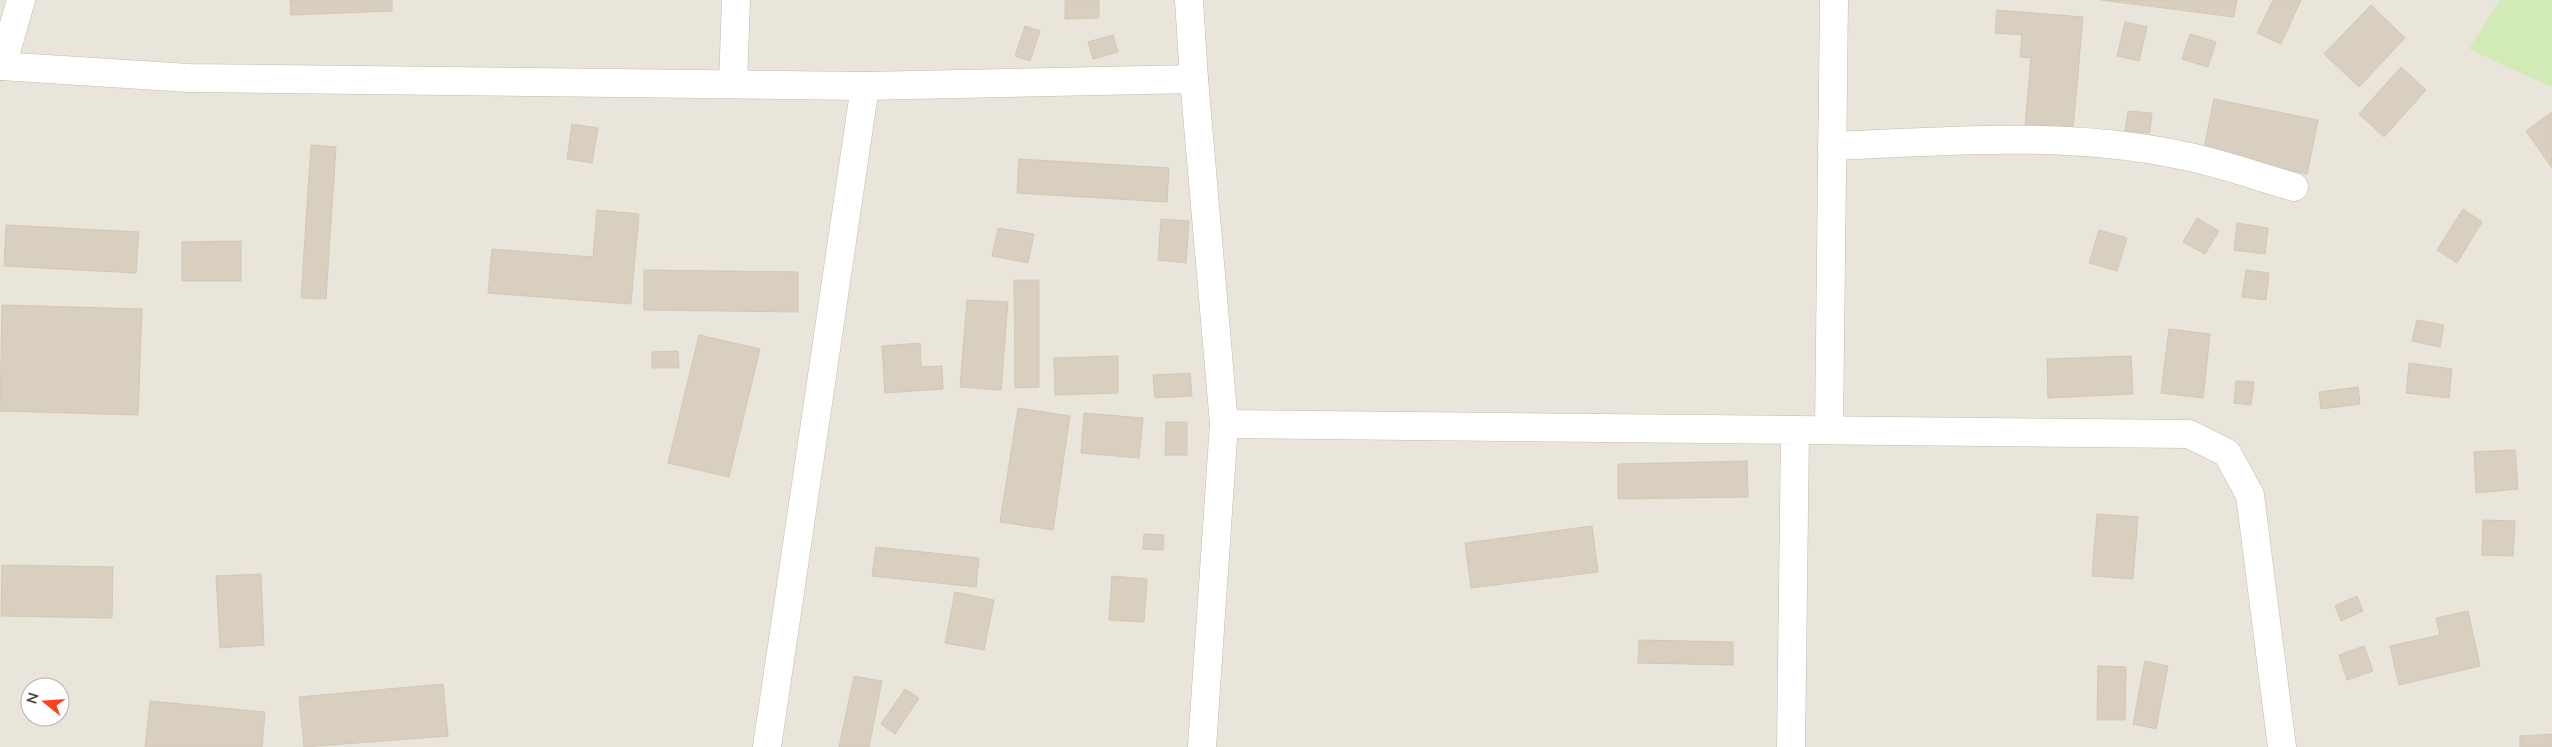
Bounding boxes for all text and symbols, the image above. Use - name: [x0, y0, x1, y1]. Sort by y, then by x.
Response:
- north arrow: [20, 677, 70, 727]
- text: N: [22, 690, 42, 706]

